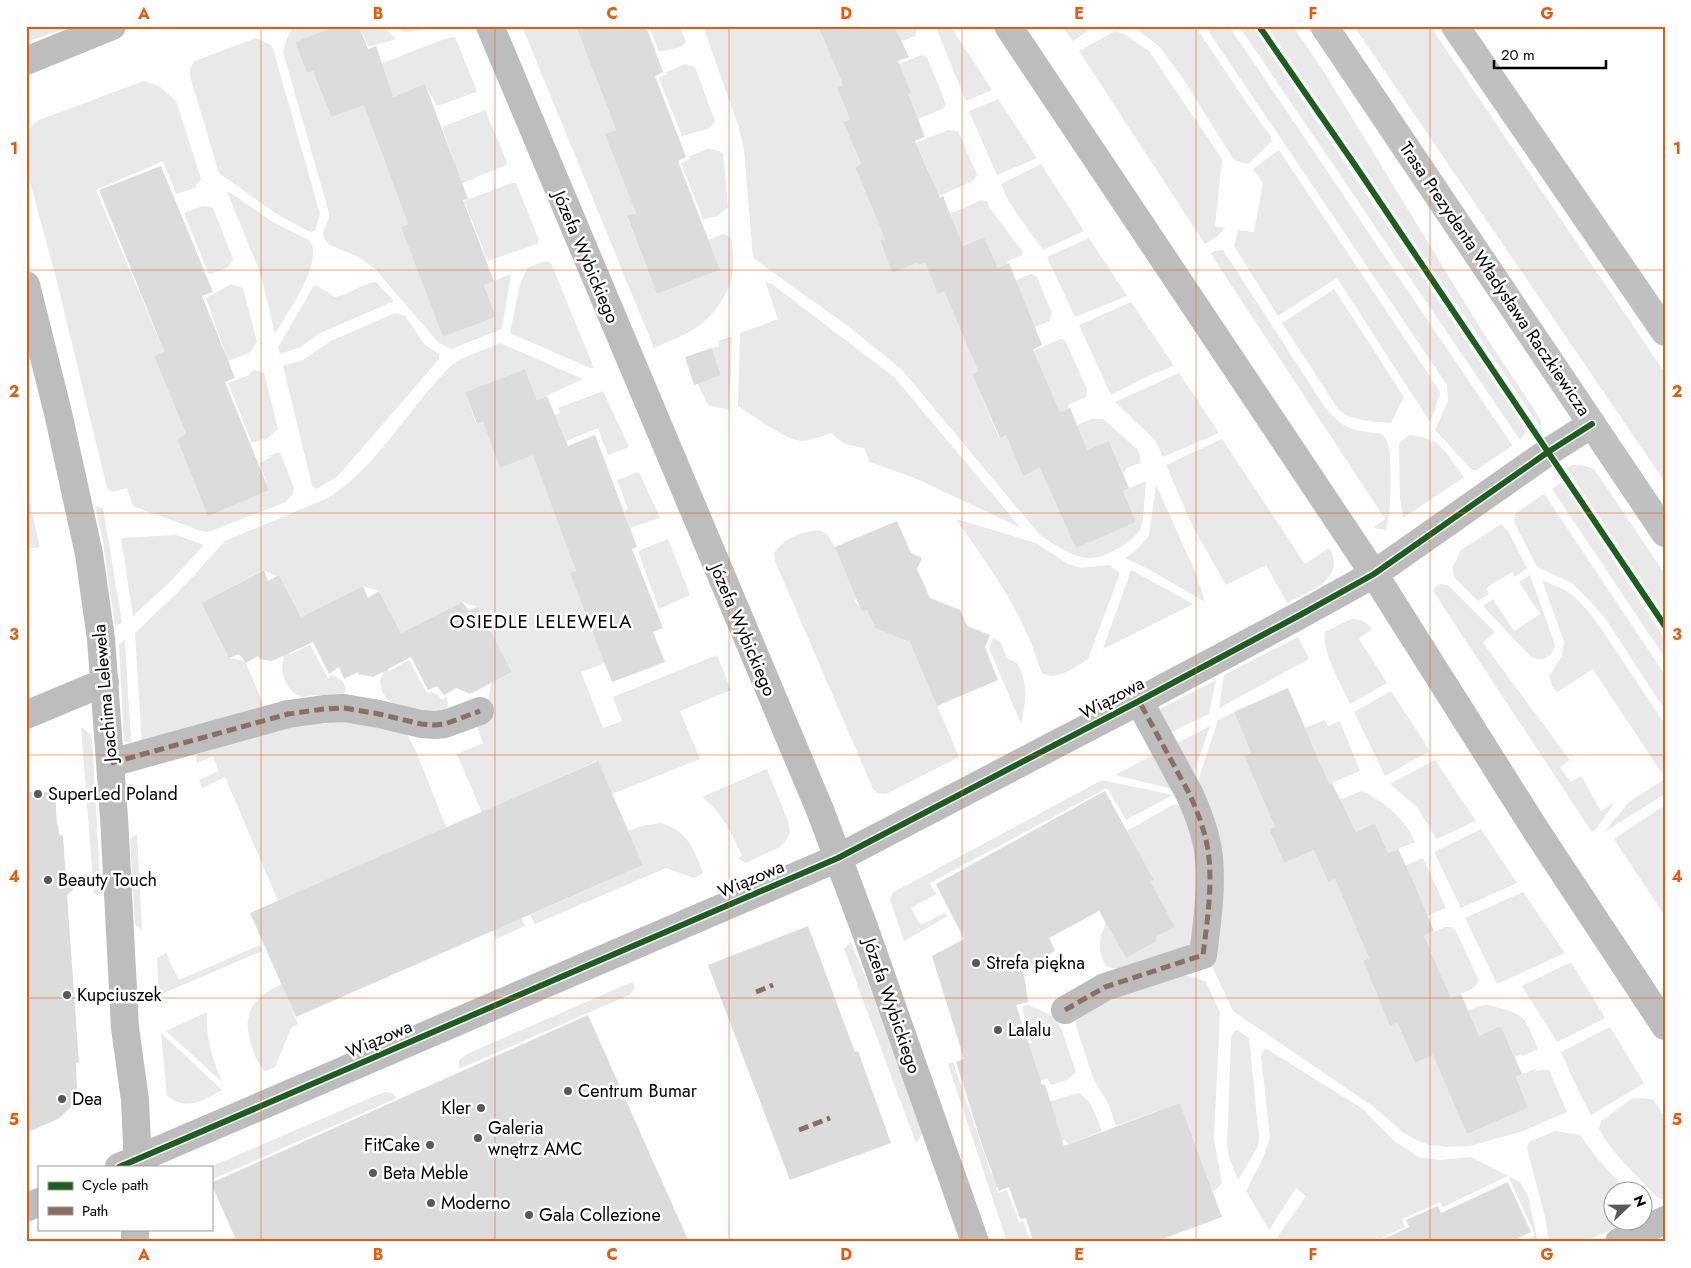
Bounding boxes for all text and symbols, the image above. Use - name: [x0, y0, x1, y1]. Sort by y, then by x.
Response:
- text: A: [137, 2, 150, 25]
- text: B: [373, 2, 383, 25]
- text: C: [606, 2, 618, 25]
- text: D: [840, 2, 852, 25]
- text: E: [1074, 2, 1084, 25]
- text: F: [1309, 2, 1317, 25]
- text: G: [1540, 2, 1554, 25]
- scale bar: [1494, 38, 1606, 70]
- text: 20 m: [1501, 44, 1535, 66]
- text: 1: [10, 137, 18, 160]
- street label: Trasa Prezydenta Władysława Raczkiewicza: [1393, 137, 1597, 421]
- text: 1: [1673, 137, 1681, 160]
- street label: Józefa Wybickiego: [546, 185, 626, 327]
- text: 2: [9, 380, 19, 403]
- text: 2: [1672, 380, 1682, 403]
- street label: Józefa Wybickiego: [703, 558, 783, 700]
- district label: OSIEDLE LELEWELA: [449, 608, 633, 635]
- text: 3: [9, 623, 19, 646]
- street label: Joachima Lelewela: [86, 623, 124, 765]
- text: 3: [1672, 623, 1682, 646]
- street label: Wiązowa: [1075, 670, 1149, 726]
- place label: SuperLed Poland: [48, 781, 178, 807]
- marker: SuperLed Poland: [32, 788, 44, 800]
- street label: Wiązowa: [714, 853, 788, 905]
- text: 4: [8, 865, 20, 888]
- text: 4: [1671, 865, 1683, 888]
- place label: Beauty Touch: [58, 867, 157, 893]
- marker: Beauty Touch: [42, 874, 54, 886]
- street label: Józefa Wybickiego: [856, 933, 927, 1077]
- place label: Strefa piękna: [986, 950, 1085, 976]
- marker: Strefa piękna: [970, 957, 982, 969]
- place label: Kupciuszek: [77, 982, 162, 1008]
- marker: Kupciuszek: [61, 989, 73, 1001]
- street label: Wiązowa: [342, 1013, 416, 1065]
- place label: Lalalu: [1008, 1017, 1051, 1043]
- marker: Lalalu: [992, 1024, 1004, 1036]
- place label: Centrum Bumar: [578, 1078, 698, 1104]
- marker: Centrum Bumar: [562, 1085, 574, 1097]
- place label: Dea: [72, 1086, 102, 1112]
- marker: Dea: [56, 1093, 68, 1105]
- place label: Kler: [441, 1095, 472, 1121]
- marker: Kler: [475, 1102, 487, 1114]
- text: 5: [9, 1108, 19, 1131]
- text: 5: [1672, 1108, 1682, 1131]
- place label: Galeria wnętrz AMC: [488, 1115, 582, 1162]
- place label: FitCake: [364, 1132, 420, 1158]
- marker: Galeria wnętrz AMC: [472, 1132, 484, 1144]
- marker: FitCake: [424, 1139, 436, 1151]
- place label: Beta Meble: [383, 1160, 468, 1186]
- legend: [38, 1166, 212, 1230]
- marker: Beta Meble: [367, 1167, 379, 1179]
- text: Cycle path: [82, 1174, 149, 1196]
- north arrow: [1604, 1180, 1654, 1230]
- place label: Moderno: [441, 1190, 511, 1216]
- text: N: [1629, 1192, 1651, 1210]
- marker: Moderno: [425, 1197, 437, 1209]
- text: Path: [82, 1200, 108, 1222]
- place label: Gala Collezione: [539, 1202, 661, 1228]
- marker: Gala Collezione: [523, 1209, 535, 1221]
- text: A: [137, 1243, 150, 1266]
- text: B: [373, 1243, 383, 1266]
- text: C: [606, 1243, 618, 1266]
- text: D: [840, 1243, 852, 1266]
- text: E: [1074, 1243, 1084, 1266]
- text: F: [1309, 1243, 1317, 1266]
- text: G: [1540, 1243, 1554, 1266]

